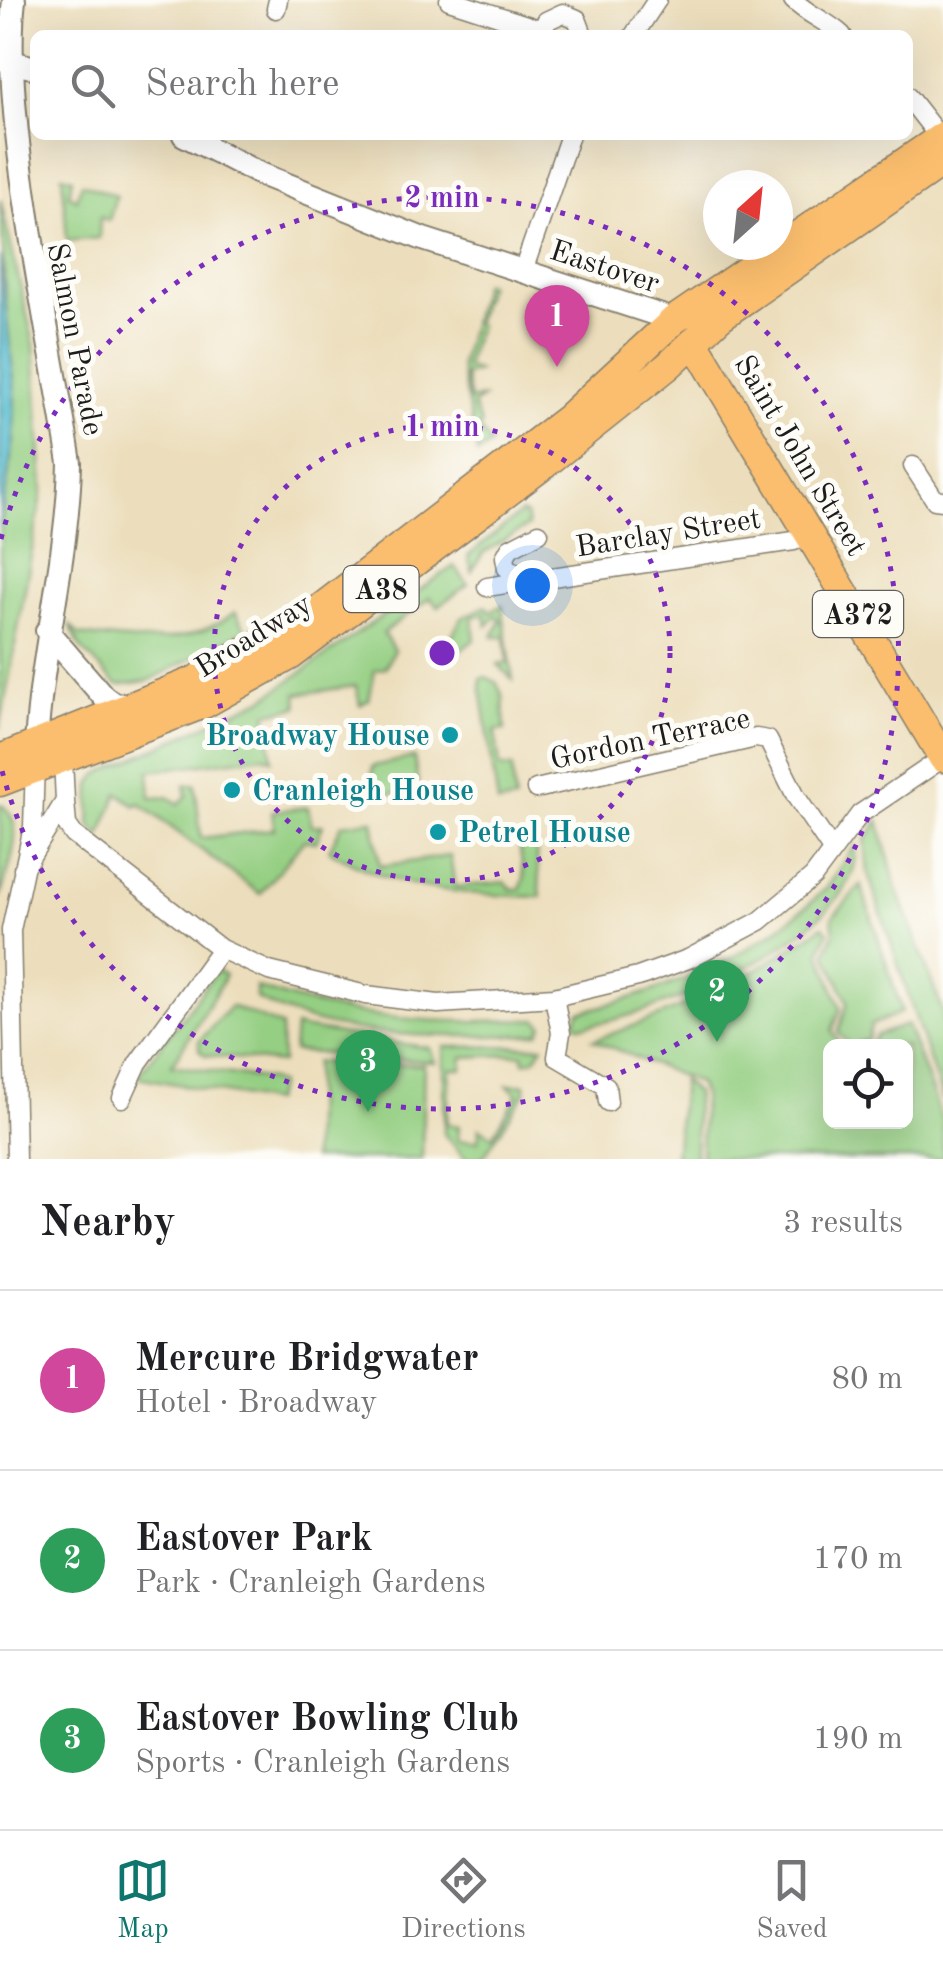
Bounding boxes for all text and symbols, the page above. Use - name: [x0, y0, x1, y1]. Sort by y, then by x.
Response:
- search box: [30, 30, 913, 140]
- icon: search: [65, 58, 120, 113]
- text: Search here: [145, 66, 340, 104]
- north arrow: [703, 170, 793, 260]
- text: 2 min: [404, 184, 480, 214]
- street label: Eastover: [546, 236, 663, 300]
- street label: Salmon Parade: [41, 241, 107, 438]
- pin: 1: [524, 284, 590, 367]
- street label: Saint John Street: [728, 351, 871, 562]
- text: 1 min: [404, 413, 480, 443]
- street label: Barclay Street: [574, 505, 763, 563]
- your location: [507, 560, 558, 611]
- road number: A38: [344, 566, 418, 612]
- street label: Broadway: [191, 589, 318, 684]
- road number: A372: [813, 591, 903, 637]
- centre of rings: [424, 635, 460, 671]
- street label: Gordon Terrace: [548, 704, 753, 776]
- place label: Broadway House: [205, 722, 430, 752]
- marker: Broadway House: [439, 724, 461, 746]
- place label: Cranleigh House: [252, 777, 474, 807]
- marker: Cranleigh House: [221, 779, 243, 801]
- place label: Petrel House: [458, 819, 631, 849]
- marker: Petrel House: [427, 821, 449, 843]
- pin: 2: [684, 960, 750, 1042]
- pin: 3: [336, 1030, 400, 1112]
- map controls: [823, 1039, 913, 1129]
- button: locate: [823, 1039, 913, 1129]
- text: Nearby: [40, 1203, 176, 1245]
- text: 3 results: [783, 1208, 903, 1240]
- text: Mercure Bridgwater: [135, 1341, 479, 1379]
- text: 1: [63, 1364, 82, 1396]
- text: 80 m: [832, 1364, 903, 1396]
- text: Hotel · Broadway: [135, 1388, 377, 1420]
- text: Eastover Park: [135, 1521, 373, 1559]
- text: 2: [63, 1544, 82, 1576]
- text: 170 m: [813, 1544, 903, 1576]
- text: Park · Cranleigh Gardens: [135, 1568, 486, 1600]
- text: Eastover Bowling Club: [135, 1701, 519, 1739]
- text: 3: [63, 1724, 82, 1756]
- text: 190 m: [813, 1724, 903, 1756]
- text: Sports · Cranleigh Gardens: [135, 1748, 510, 1780]
- tab: Map: [115, 1853, 170, 1948]
- tab: Directions: [401, 1853, 526, 1948]
- tab: Saved: [756, 1853, 828, 1948]

